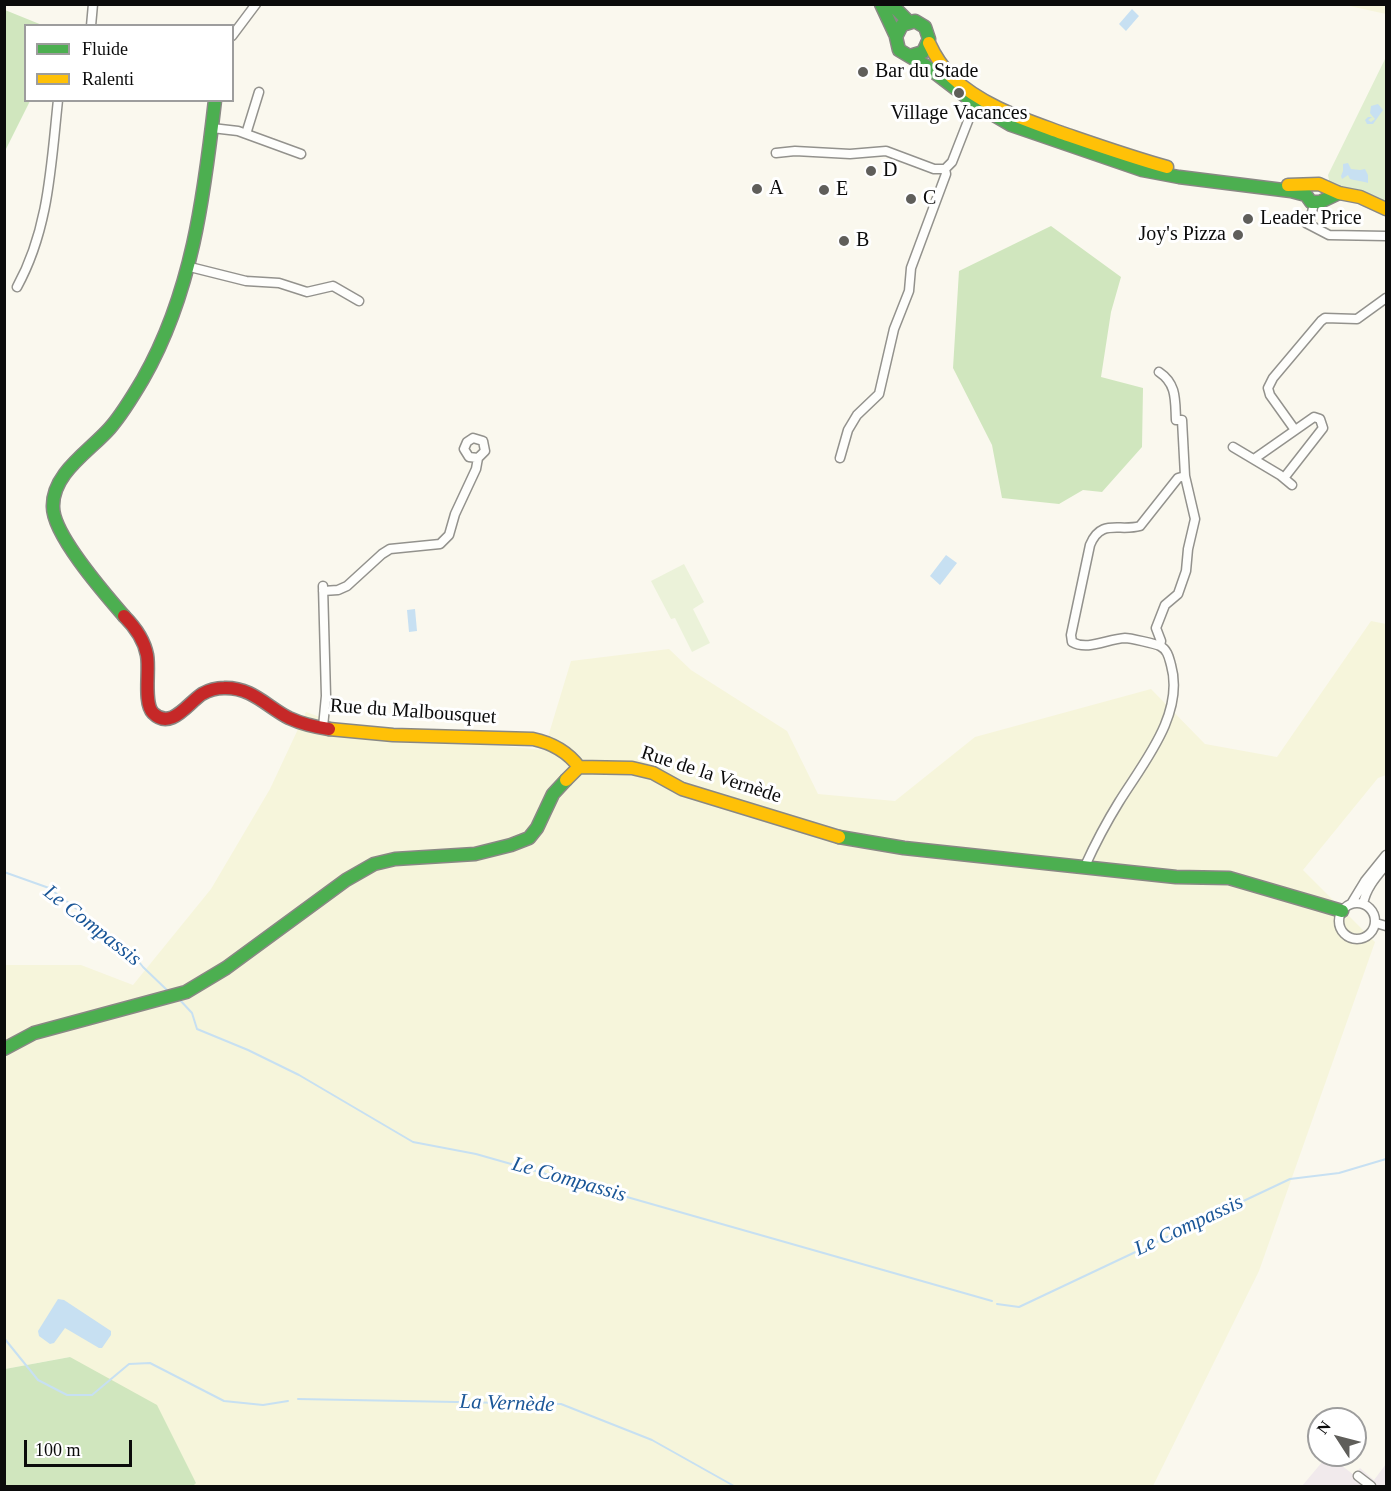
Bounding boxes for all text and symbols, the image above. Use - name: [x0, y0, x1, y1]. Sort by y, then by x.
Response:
- legend: [24, 24, 234, 102]
- text: Fluide: [82, 39, 128, 59]
- place label: Bar du Stade: [875, 60, 978, 84]
- marker: Bar du Stade: [856, 65, 870, 79]
- text: Ralenti: [82, 69, 134, 89]
- marker: Village Vacances: [952, 86, 966, 100]
- place label: Village Vacances: [890, 102, 1028, 126]
- place label: D: [883, 159, 897, 183]
- marker: D: [864, 164, 878, 178]
- place label: A: [769, 177, 783, 201]
- place label: E: [836, 178, 848, 202]
- marker: A: [750, 182, 764, 196]
- marker: E: [817, 183, 831, 197]
- place label: C: [923, 187, 936, 211]
- marker: C: [904, 192, 918, 206]
- place label: Leader Price: [1260, 207, 1362, 231]
- marker: Leader Price: [1241, 212, 1255, 226]
- place label: Joy's Pizza: [1139, 223, 1226, 247]
- marker: Joy's Pizza: [1231, 228, 1245, 242]
- place label: B: [856, 229, 869, 253]
- marker: B: [837, 234, 851, 248]
- street label: Rue du Malbousquet: [329, 694, 497, 730]
- street label: Rue de la Vernède: [638, 741, 784, 809]
- water label: Le Compassis: [38, 880, 146, 972]
- water label: Le Compassis: [509, 1152, 629, 1208]
- water label: Le Compassis: [1131, 1190, 1247, 1262]
- water label: La Vernède: [459, 1390, 555, 1418]
- north arrow: [1307, 1407, 1367, 1467]
- text: N: [1313, 1418, 1334, 1437]
- scale bar: [27, 1428, 135, 1466]
- text: 100 m: [35, 1440, 81, 1460]

